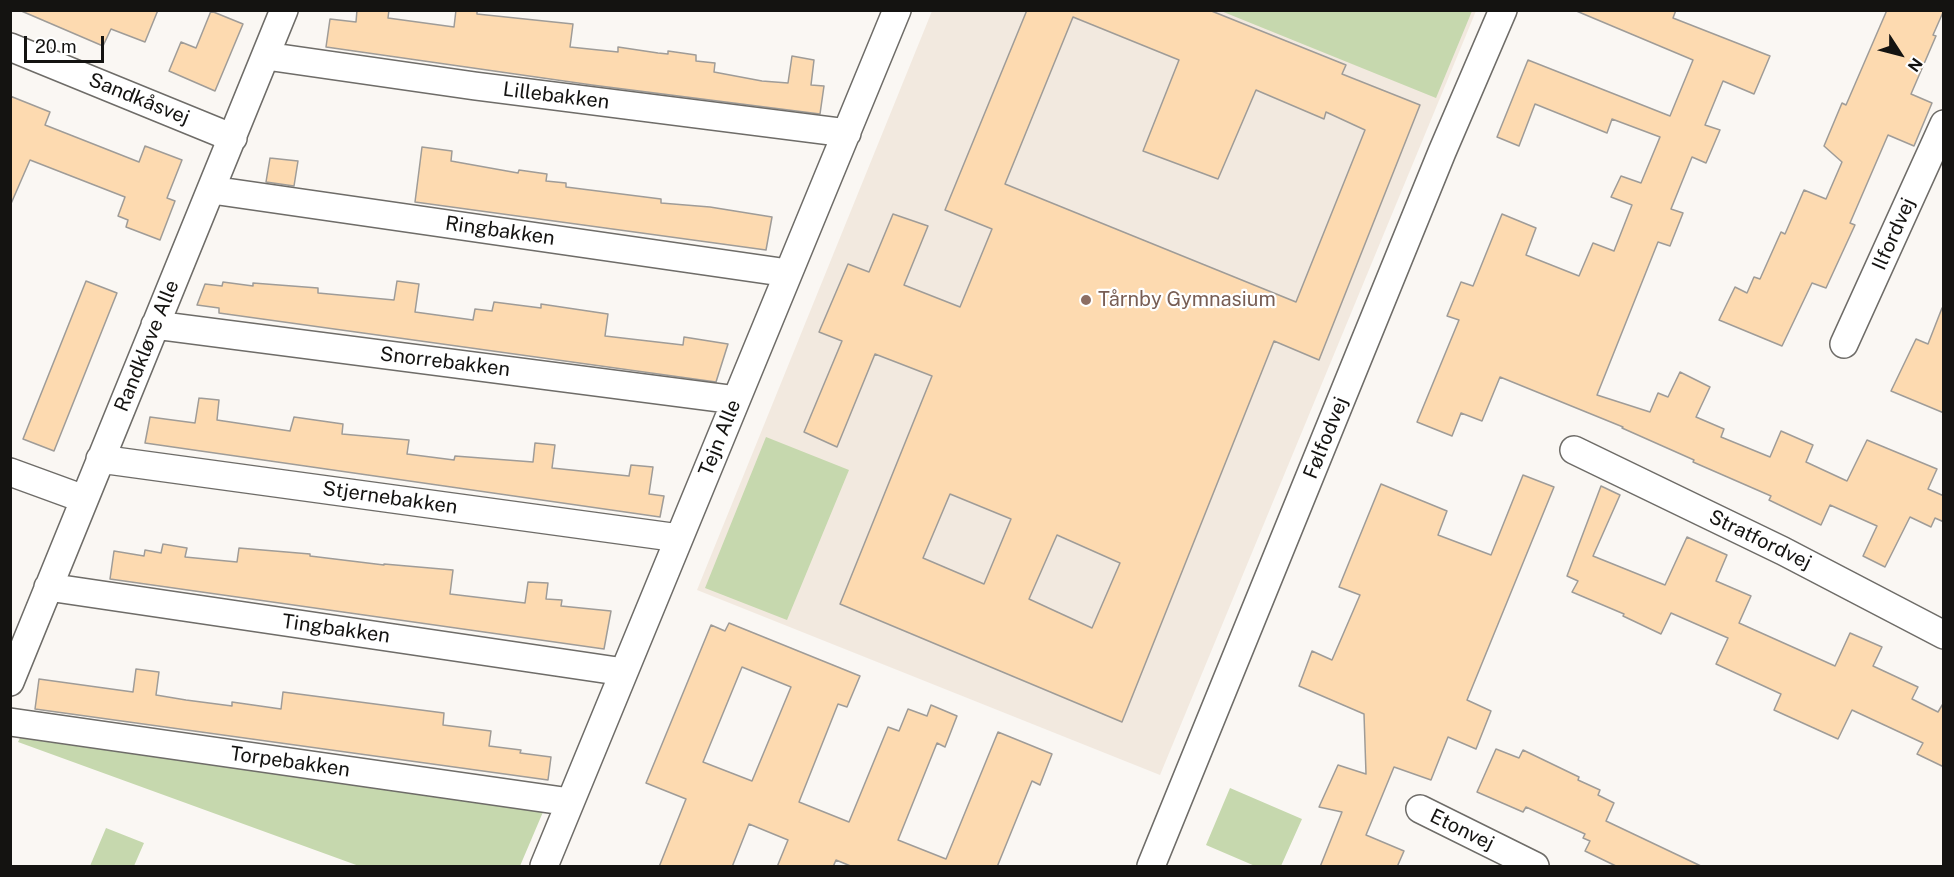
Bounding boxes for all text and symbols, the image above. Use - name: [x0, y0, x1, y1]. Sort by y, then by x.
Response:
- scale bar: [27, 24, 106, 62]
- north arrow: [1870, 24, 1930, 84]
- text: 20 m: [35, 36, 77, 57]
- text: N: [1904, 54, 1926, 76]
- street label: Sandkåsvej: [85, 68, 193, 130]
- street label: Lillebakken: [501, 78, 611, 114]
- street label: Ilfordvej: [1867, 194, 1921, 274]
- street label: Ringbakken: [444, 211, 556, 251]
- street label: Randkløve Alle: [110, 277, 184, 415]
- place label: Tårnby Gymnasium: [1098, 288, 1276, 312]
- marker: Tårnby Gymnasium: [1079, 293, 1093, 307]
- street label: Snorrebakken: [379, 342, 511, 382]
- street label: Følfodvej: [1299, 393, 1353, 483]
- street label: Tejn Alle: [694, 396, 746, 480]
- street label: Stjernebakken: [321, 477, 459, 519]
- street label: Stratfordvej: [1705, 505, 1815, 575]
- street label: Tingbakken: [281, 610, 391, 648]
- street label: Torpebakken: [229, 742, 351, 782]
- street label: Etonvej: [1426, 804, 1498, 856]

